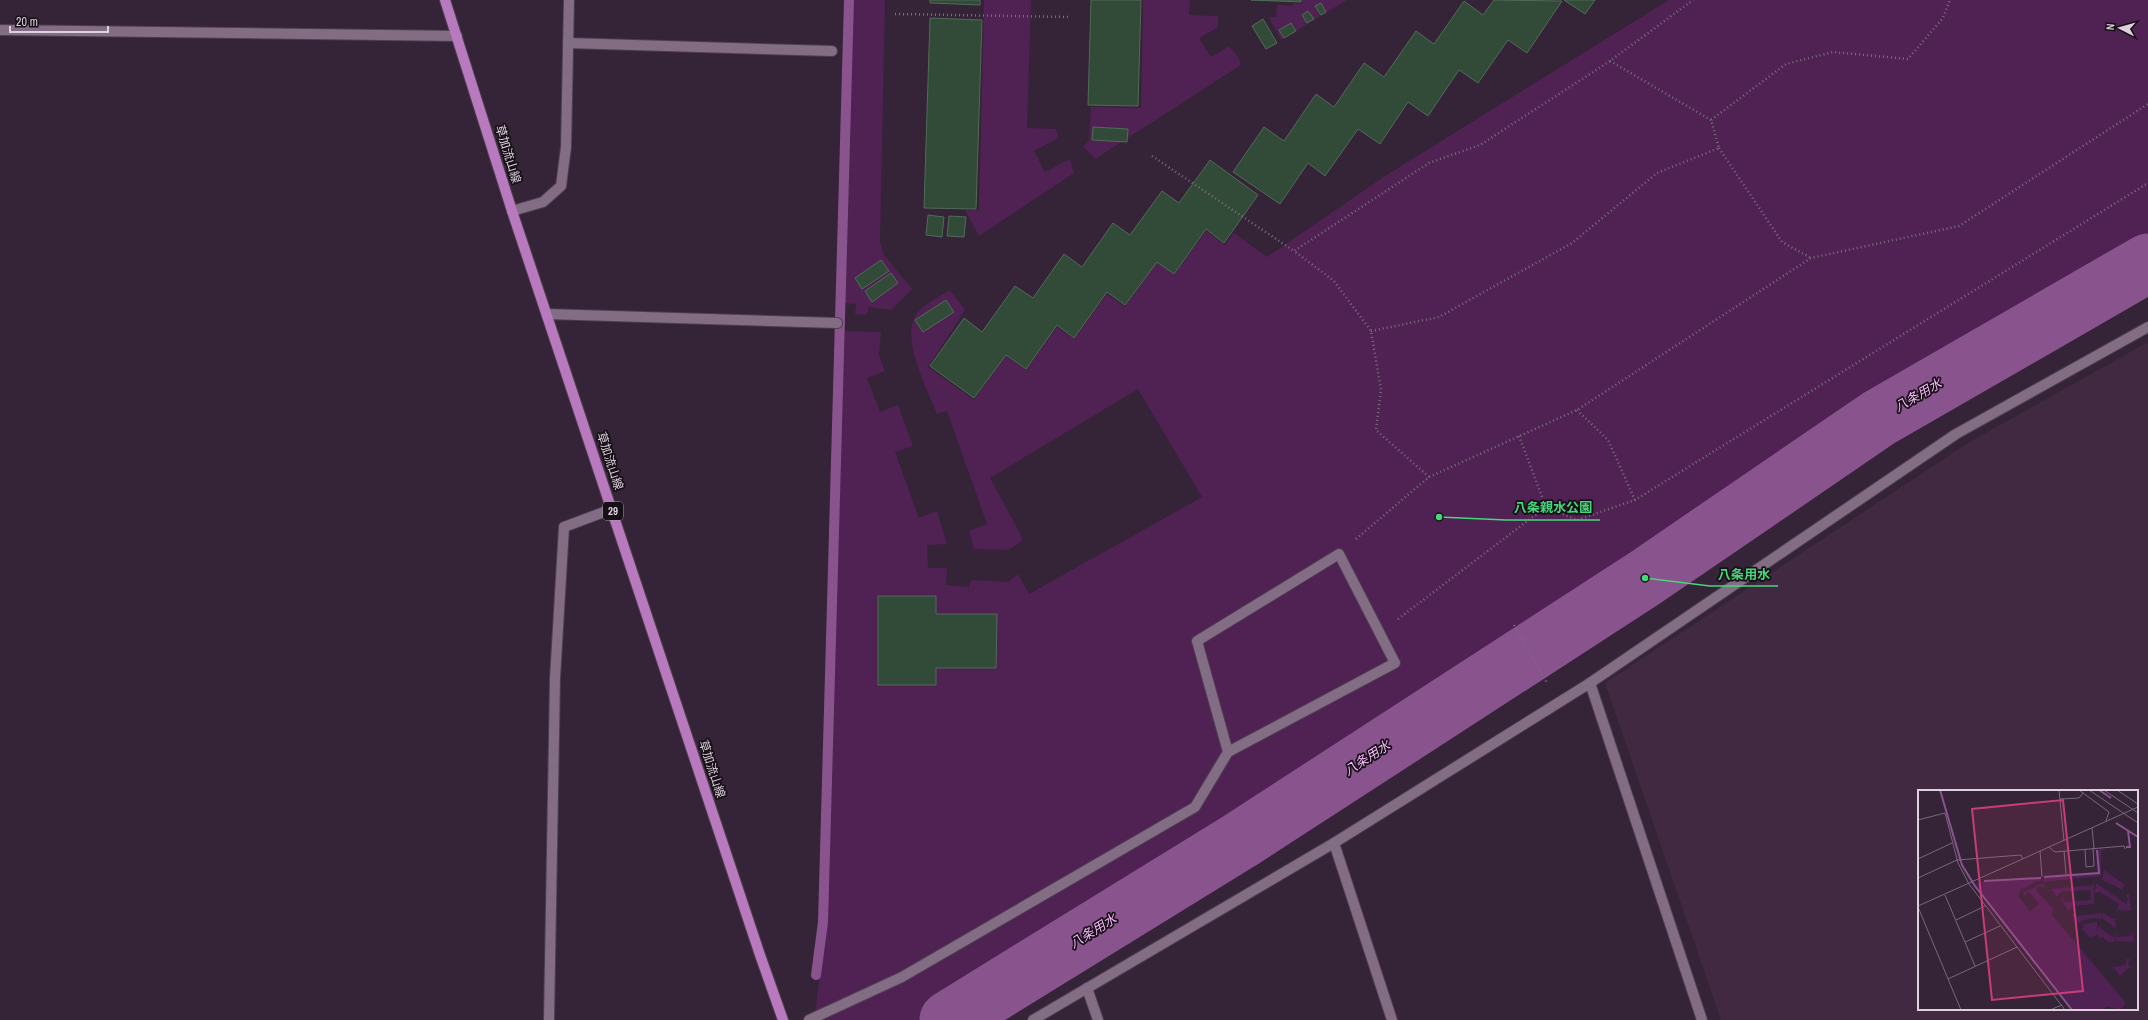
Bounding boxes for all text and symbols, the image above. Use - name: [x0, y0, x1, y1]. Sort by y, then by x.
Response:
- scale bar: [10, 8, 108, 34]
- north arrow: [2100, 8, 2140, 48]
- text: 20 m: [16, 14, 38, 30]
- text: N: [2103, 23, 2117, 31]
- street label: 草加流山線: [492, 123, 524, 185]
- water label: 八条用水: [1891, 374, 1946, 415]
- street label: 草加流山線: [593, 430, 627, 492]
- callout: 八条親水公園: [1506, 495, 1600, 520]
- text: 八条親水公園: [1514, 499, 1592, 516]
- road number: 29: [603, 502, 623, 520]
- callout: 八条用水: [1710, 561, 1778, 586]
- text: 八条用水: [1718, 566, 1770, 583]
- water label: 八条用水: [1341, 736, 1395, 779]
- street label: 草加流山線: [695, 738, 729, 800]
- inset map: [1918, 790, 2138, 1010]
- water label: 八条用水: [1066, 909, 1121, 952]

